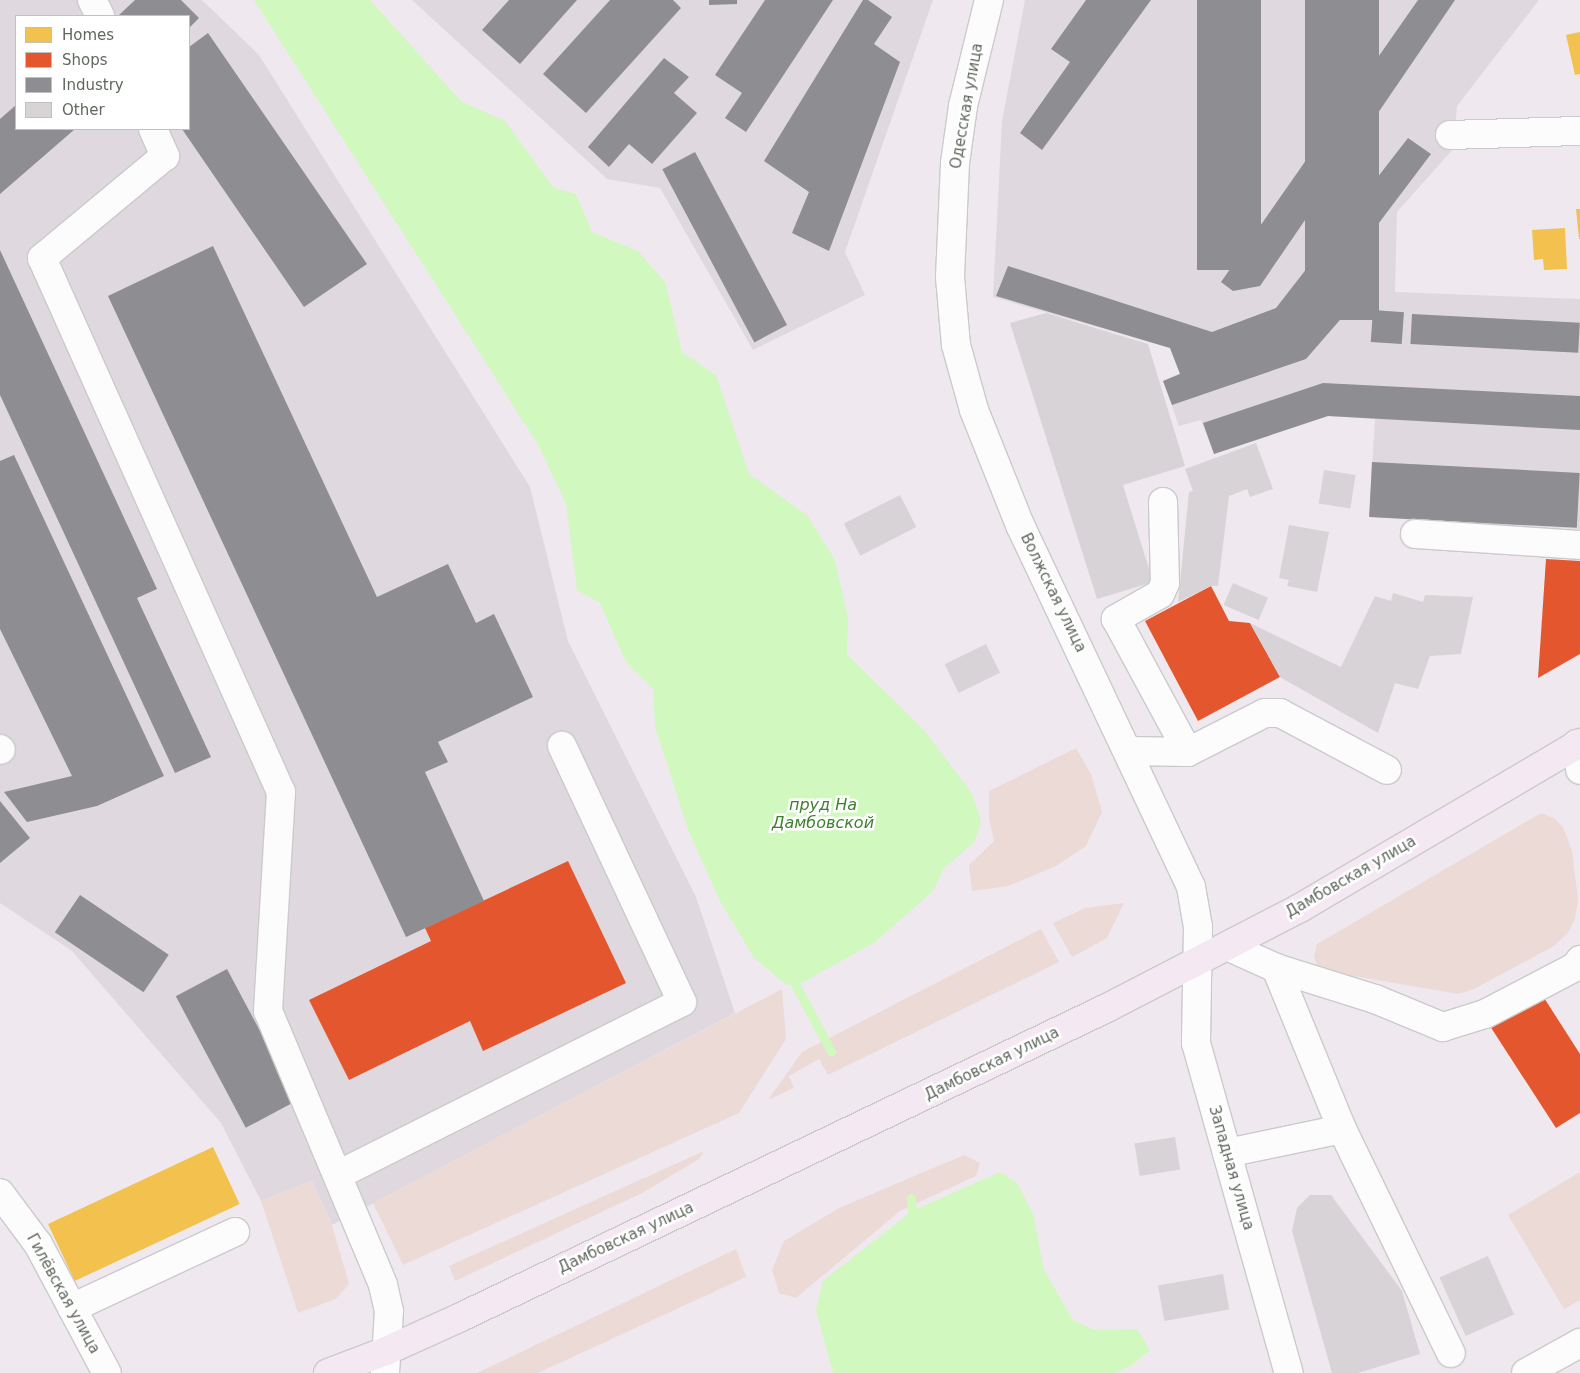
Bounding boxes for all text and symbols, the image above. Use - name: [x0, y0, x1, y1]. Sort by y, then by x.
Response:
- legend: [15, 15, 190, 130]
- text: Homes: [62, 26, 114, 44]
- street label: Одесская улица: [947, 42, 987, 170]
- text: Shops: [62, 51, 108, 69]
- text: Industry: [62, 76, 124, 94]
- text: Other: [62, 101, 105, 119]
- street label: Волжская улица: [1016, 530, 1090, 656]
- water label: пруд На Дамбовской: [772, 795, 874, 833]
- street label: Дамбовская улица: [1283, 832, 1419, 922]
- street label: Дамбовская улица: [922, 1024, 1062, 1104]
- street label: Западная улица: [1205, 1104, 1257, 1232]
- street label: Дамбовская улица: [555, 1199, 697, 1277]
- street label: Гилёвская улица: [23, 1231, 103, 1357]

